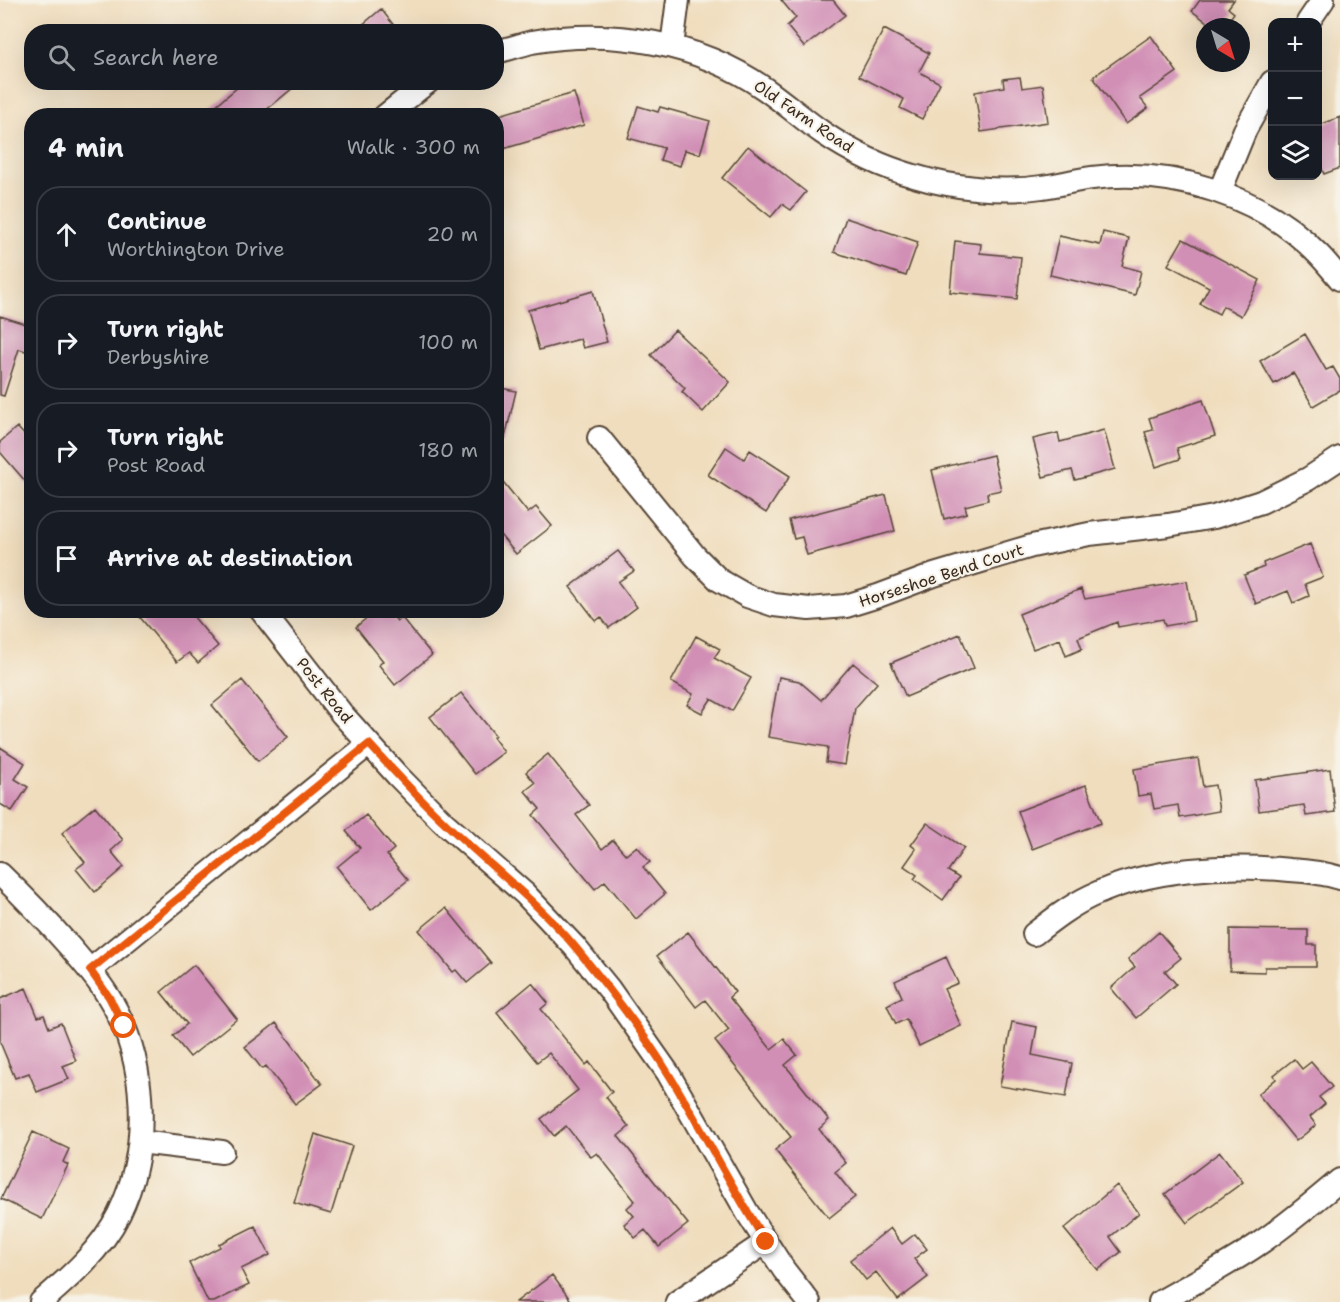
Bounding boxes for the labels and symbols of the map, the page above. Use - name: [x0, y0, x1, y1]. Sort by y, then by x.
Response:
- north arrow: [1196, 18, 1250, 72]
- street label: Old Farm Road: [750, 75, 858, 158]
- street label: Horseshoe Bend Court: [856, 539, 1026, 612]
- street label: Post Road: [292, 653, 357, 727]
- route start: [110, 1012, 136, 1038]
- route end: [752, 1228, 778, 1254]

